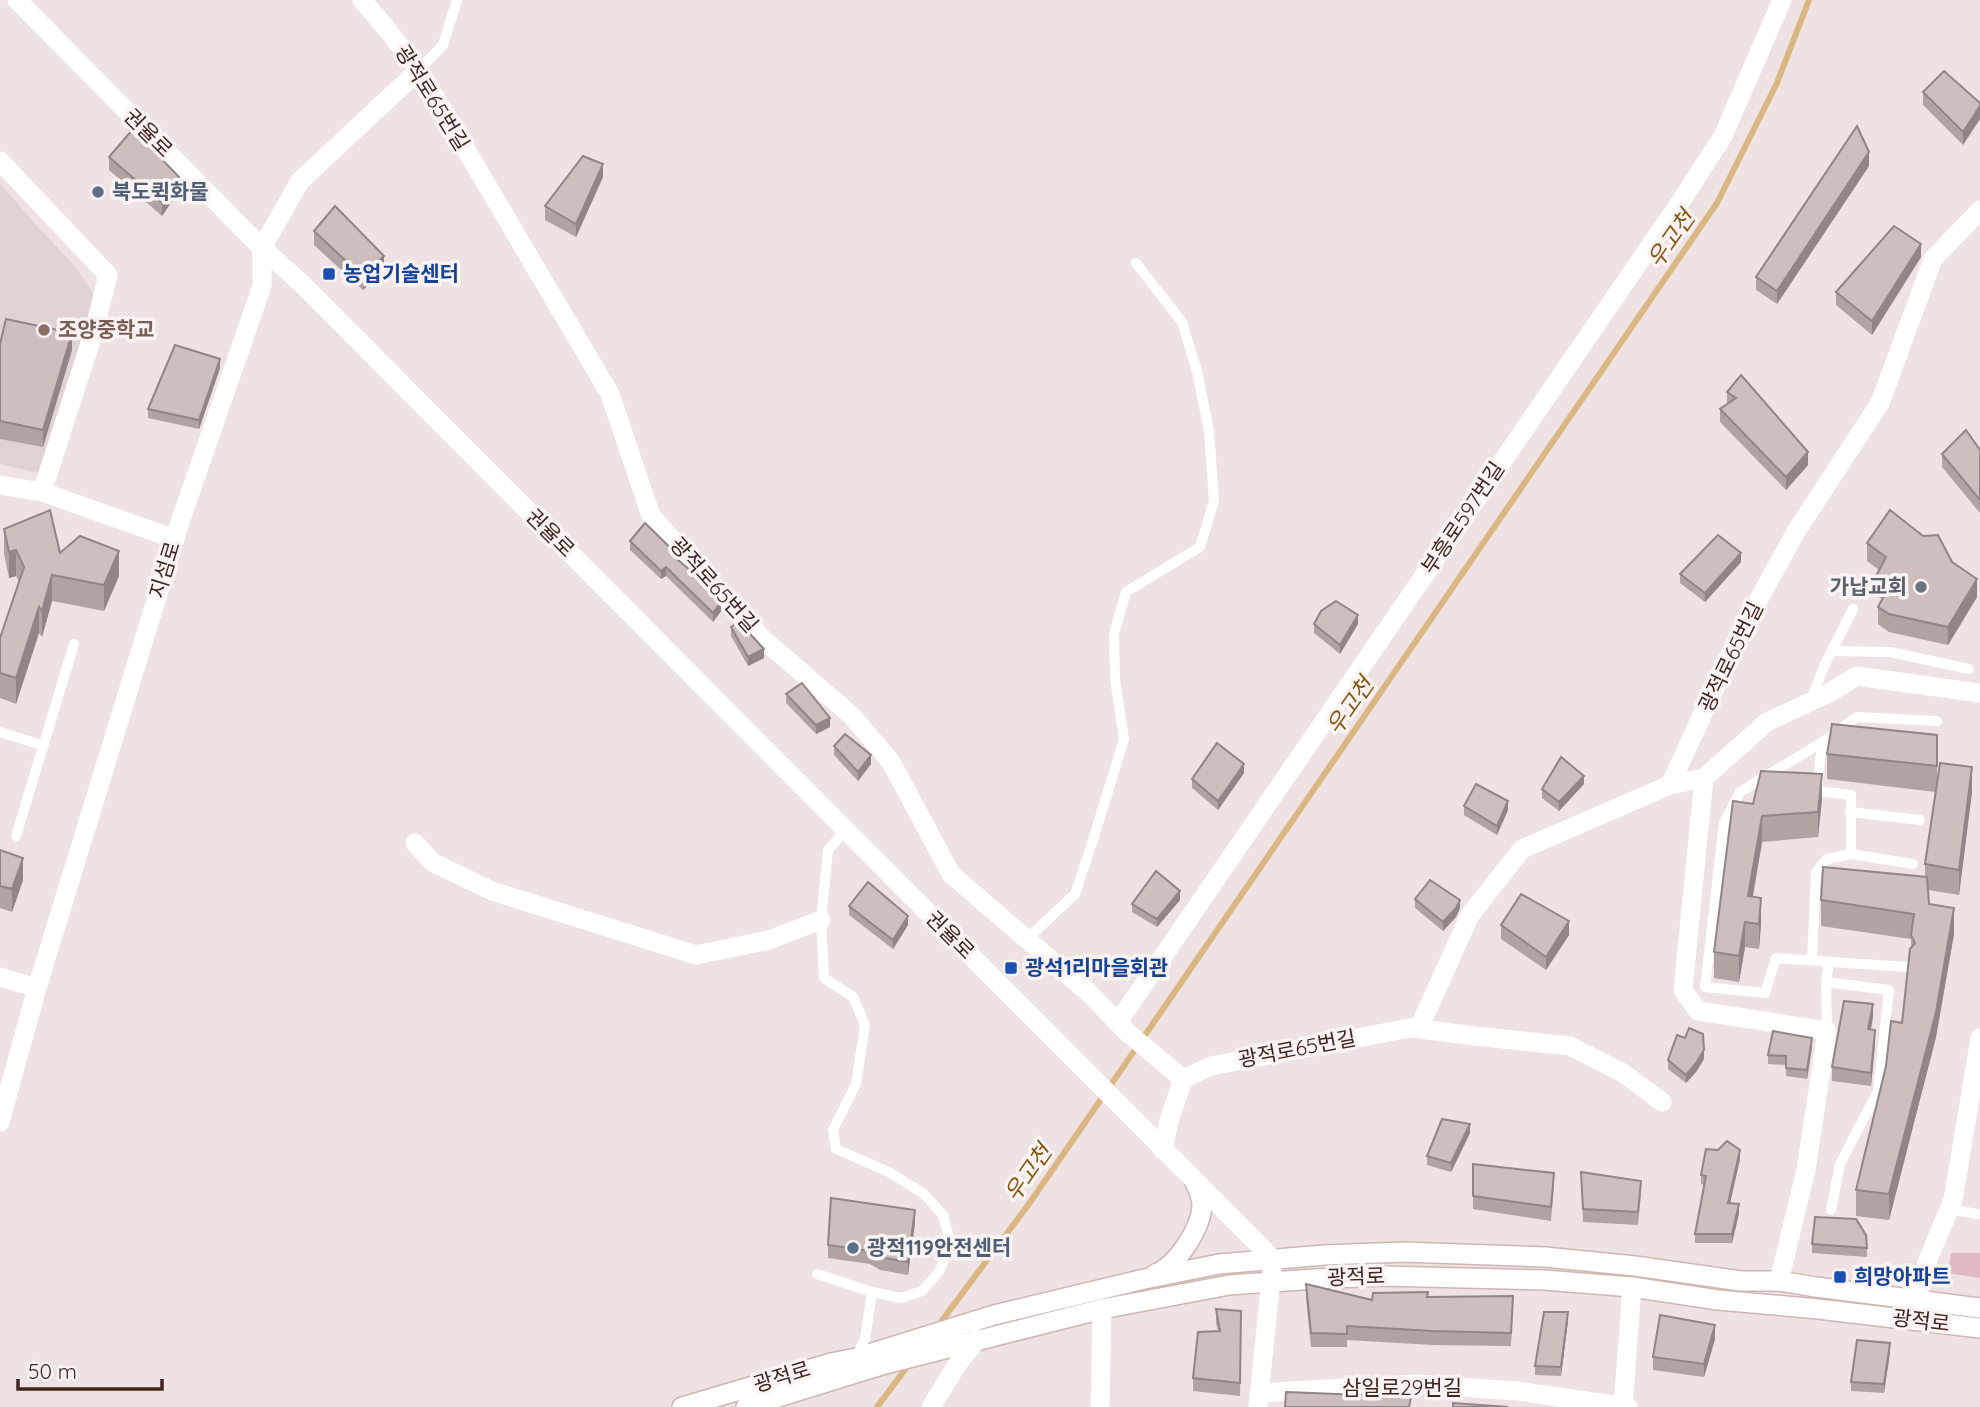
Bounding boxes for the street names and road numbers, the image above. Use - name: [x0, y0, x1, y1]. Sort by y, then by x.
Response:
- street label: 광적로65번길: [390, 40, 475, 155]
- street label: 권율로: [119, 103, 178, 162]
- street label: 부흥로597번길: [1415, 456, 1509, 579]
- street label: 권율로: [521, 503, 580, 562]
- street label: 광적로65번길: [665, 531, 764, 637]
- street label: 지섬로: [143, 538, 185, 601]
- street label: 광적로65번길: [1692, 597, 1768, 716]
- street label: 권율로: [921, 905, 980, 964]
- street label: 광적로65번길: [1236, 1024, 1358, 1072]
- street label: 광적로: [1327, 1262, 1385, 1290]
- street label: 광적로: [1891, 1304, 1951, 1336]
- street label: 광적로: [750, 1355, 813, 1397]
- street label: 삼일로29번길: [1342, 1374, 1462, 1400]

